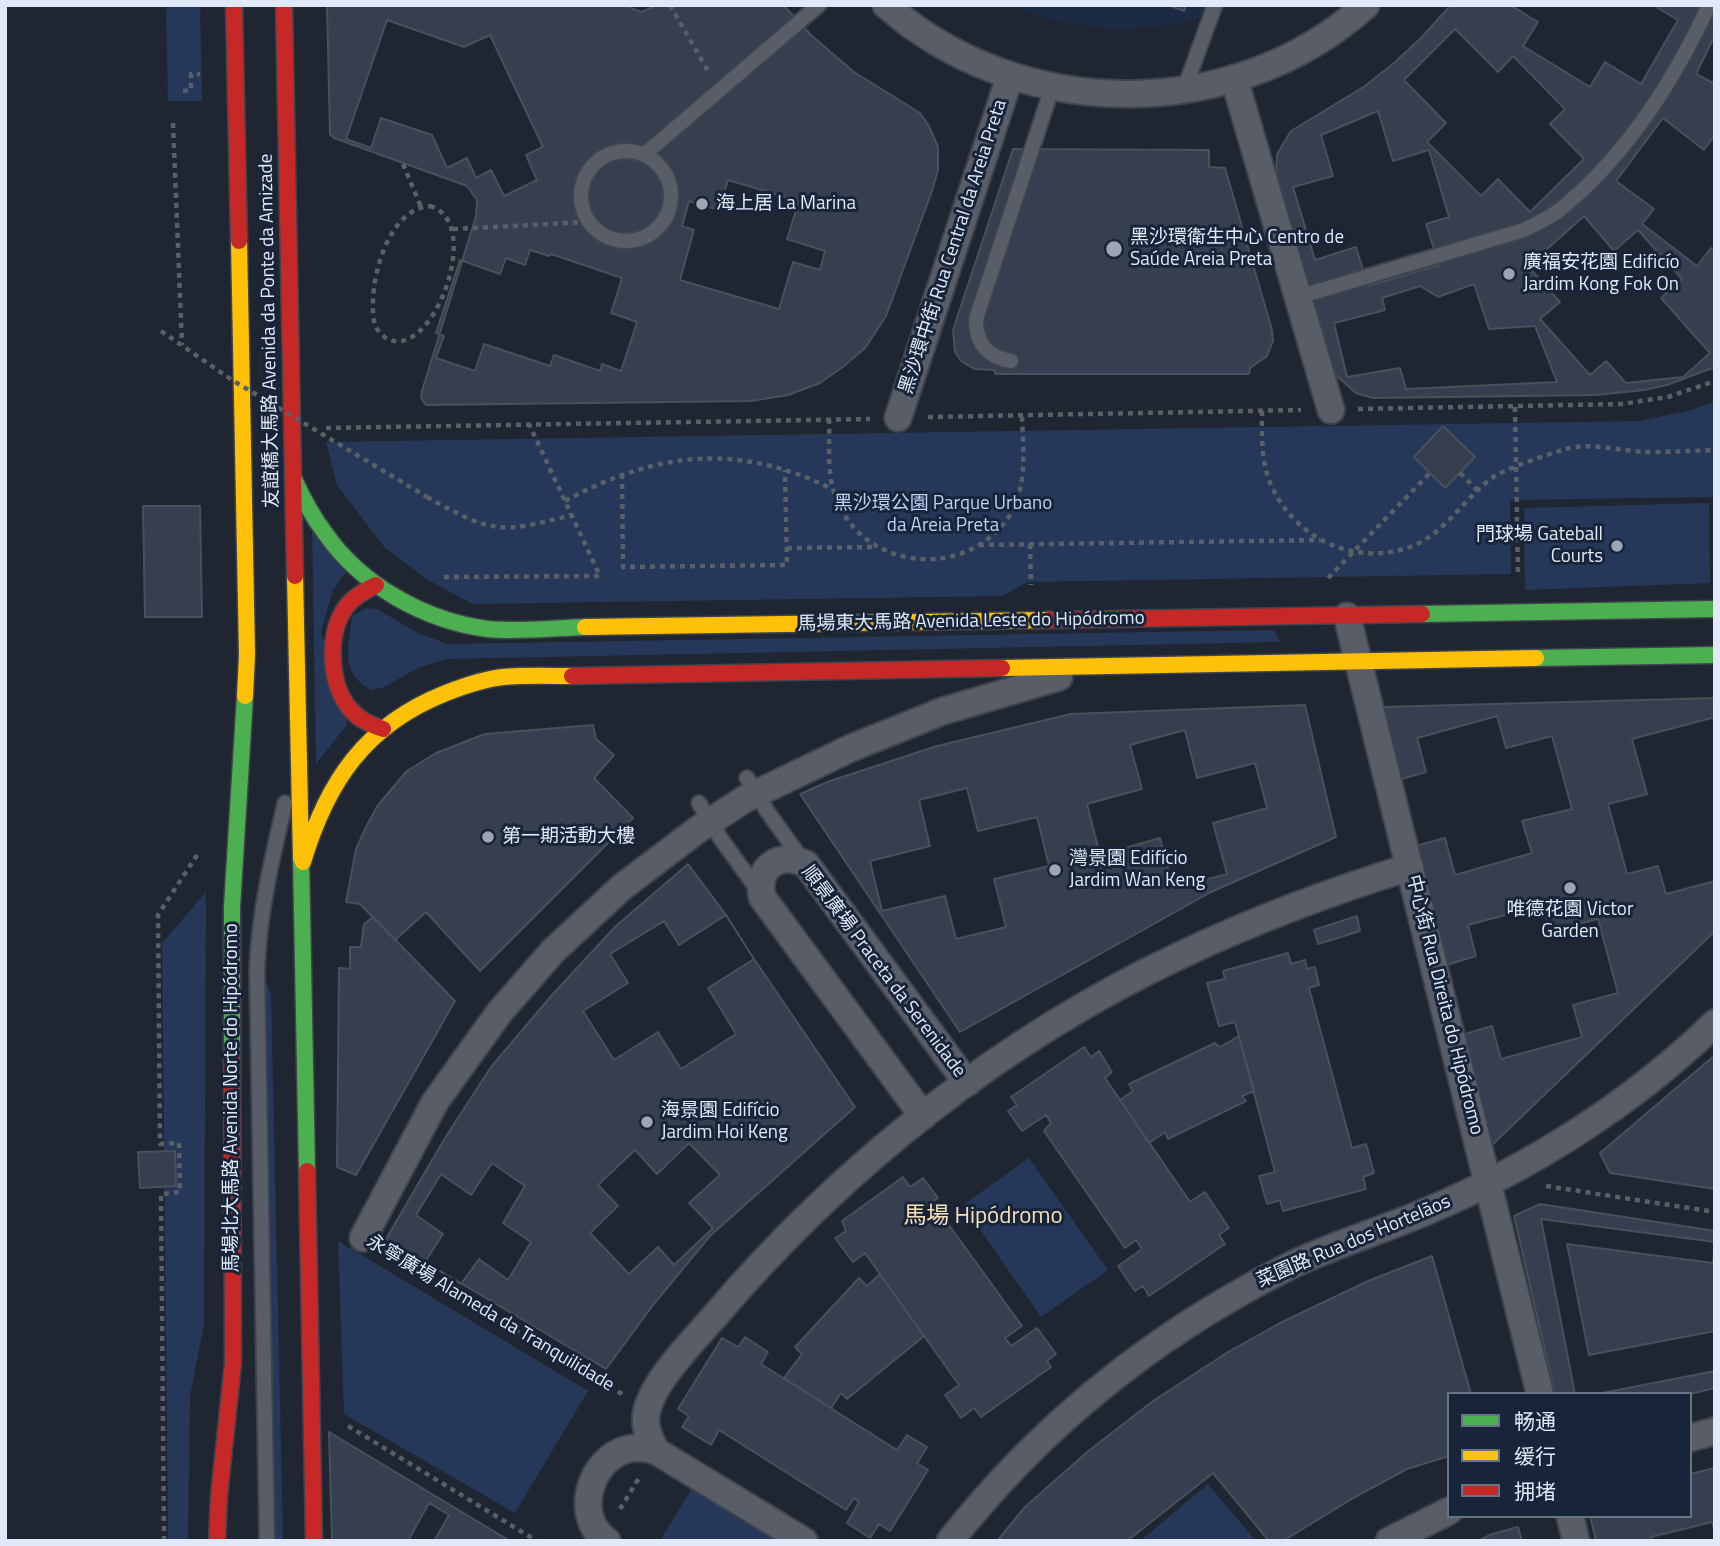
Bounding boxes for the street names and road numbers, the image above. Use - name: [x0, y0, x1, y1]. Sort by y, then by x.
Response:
- street label: 黑沙環中街 Rua Central da Areia Preta: [896, 97, 1012, 397]
- street label: 友誼橋大馬路 Avenida da Ponte da Amizade: [256, 154, 284, 508]
- street label: 馬場東大馬路 Avenida Leste do Hipódromo: [797, 608, 1145, 636]
- street label: 順景廣場 Praceta da Serenidade: [796, 862, 970, 1082]
- street label: 中心街 Rua Direita do Hipódromo: [1401, 873, 1487, 1137]
- street label: 馬場北大馬路 Avenida Norte do Hipódromo: [221, 923, 243, 1273]
- street label: 菜園路 Rua dos Hortelãos: [1254, 1191, 1454, 1293]
- street label: 永寧廣場 Alameda da Tranquilidade: [362, 1231, 618, 1397]

